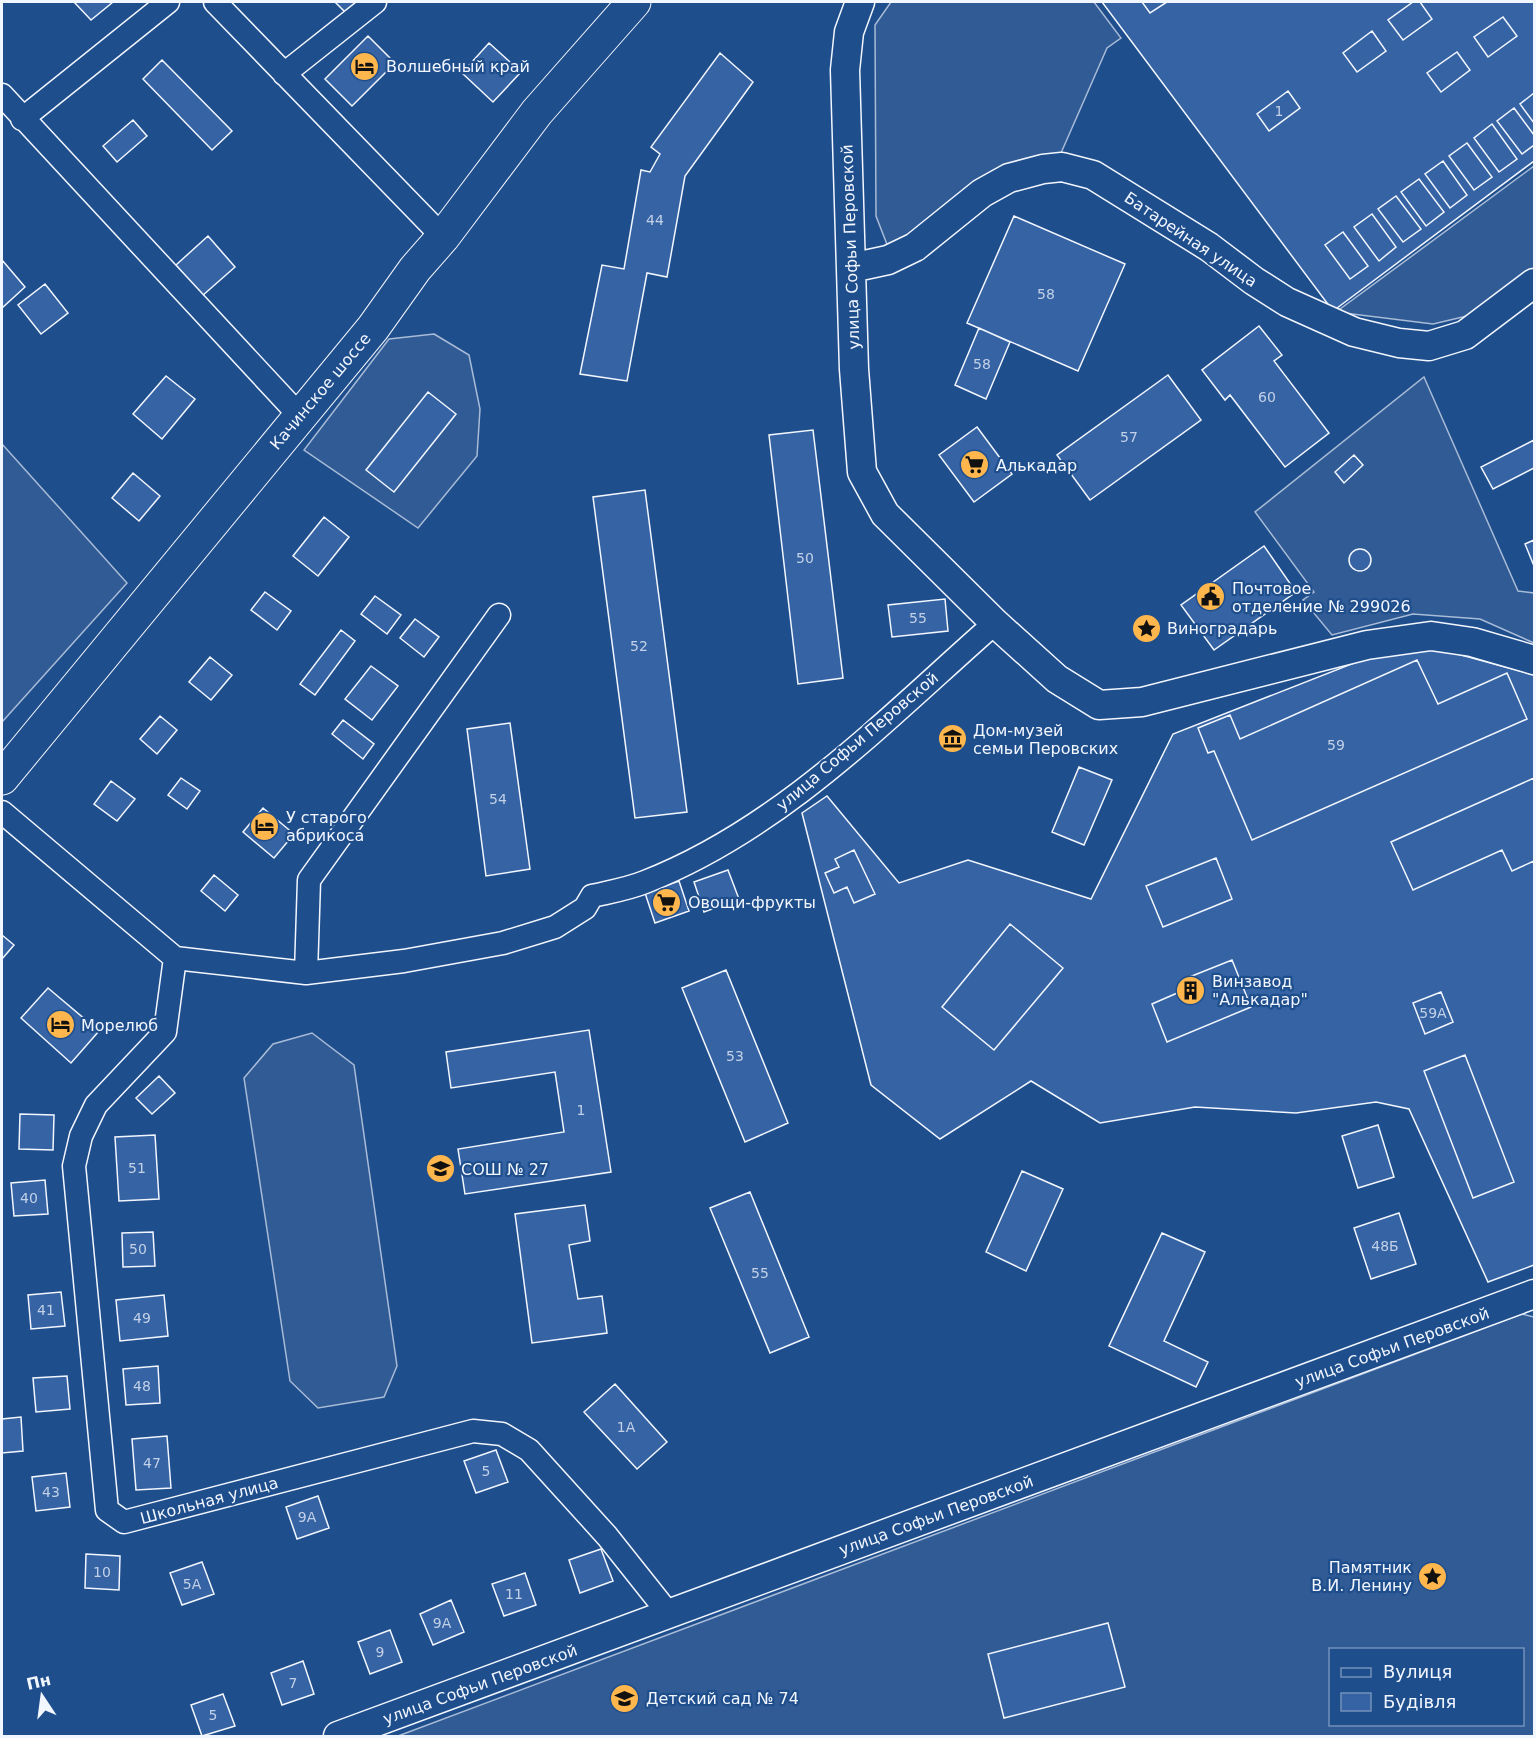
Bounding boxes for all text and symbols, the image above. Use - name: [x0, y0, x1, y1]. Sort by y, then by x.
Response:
- hotel icon: Волшебный край: [349, 50, 381, 82]
- place label: Волшебный край: [386, 57, 530, 76]
- house number: 1: [1275, 103, 1283, 119]
- street label: улица Софьи Перовской: [837, 144, 864, 350]
- street label: Батарейная улица: [1121, 188, 1261, 291]
- house number: 44: [646, 212, 664, 228]
- house number: 58: [1037, 286, 1055, 302]
- street label: Качинское шоссе: [266, 329, 375, 454]
- house number: 58: [973, 356, 991, 372]
- house number: 60: [1258, 389, 1276, 405]
- house number: 57: [1120, 429, 1138, 445]
- supermarket icon: Алькадар: [959, 449, 991, 481]
- place label: Алькадар: [996, 456, 1077, 475]
- house number: 50: [796, 550, 814, 566]
- place label: Почтовое отделение № 299026: [1232, 579, 1411, 616]
- public building icon: Почтовое отделение № 299026: [1195, 581, 1227, 613]
- house number: 55: [909, 610, 927, 626]
- place icon: Виноградарь: [1130, 612, 1162, 644]
- place label: Виноградарь: [1167, 619, 1277, 638]
- house number: 52: [630, 638, 648, 654]
- street label: улица Софьи Перовской: [773, 668, 942, 815]
- place label: Дом-музей семьи Перовских: [973, 721, 1118, 758]
- museum icon: Дом-музей семьи Перовских: [936, 723, 968, 755]
- house number: 59: [1327, 737, 1345, 753]
- house number: 54: [489, 791, 507, 807]
- place label: У старого абрикоса: [286, 808, 367, 845]
- hotel icon: У старого абрикоса: [249, 810, 281, 842]
- supermarket icon: Овощи-фрукты: [651, 886, 683, 918]
- place label: Овощи-фрукты: [688, 893, 816, 912]
- place label: Винзавод "Алькадар": [1212, 972, 1308, 1009]
- building icon: Винзавод "Алькадар": [1175, 974, 1207, 1006]
- house number: 59А: [1419, 1005, 1447, 1021]
- hotel icon: Морелюб: [44, 1009, 76, 1041]
- place label: Морелюб: [81, 1016, 158, 1035]
- house number: 53: [726, 1048, 744, 1064]
- house number: 1: [577, 1102, 585, 1118]
- school or university icon: СОШ № 27: [424, 1153, 456, 1185]
- house number: 51: [128, 1160, 146, 1176]
- place label: СОШ № 27: [461, 1160, 549, 1179]
- house number: 40: [20, 1190, 38, 1206]
- house number: 48Б: [1371, 1238, 1399, 1254]
- house number: 50: [129, 1241, 147, 1257]
- house number: 55: [751, 1265, 769, 1281]
- house number: 41: [37, 1302, 55, 1318]
- street label: улица Софьи Перовской: [1292, 1303, 1492, 1392]
- house number: 49: [133, 1310, 151, 1326]
- house number: 48: [133, 1378, 151, 1394]
- house number: 1А: [617, 1419, 636, 1435]
- house number: 47: [143, 1455, 161, 1471]
- house number: 5: [482, 1463, 490, 1479]
- street label: улица Софьи Перовской: [836, 1471, 1036, 1560]
- street label: Школьная улица: [138, 1473, 280, 1528]
- house number: 43: [42, 1484, 60, 1500]
- house number: 9А: [298, 1509, 317, 1525]
- place label: Памятник В.И. Ленину: [1311, 1558, 1412, 1595]
- place icon: Памятник В.И. Ленину: [1417, 1560, 1449, 1592]
- house number: 10: [93, 1564, 111, 1580]
- house number: 5А: [183, 1576, 202, 1592]
- house number: 11: [505, 1586, 523, 1602]
- house number: 9А: [433, 1615, 452, 1631]
- street label: улица Софьи Перовской: [380, 1640, 580, 1729]
- house number: 9: [376, 1644, 384, 1660]
- legend: [1329, 1648, 1524, 1726]
- text: Вулиця: [1383, 1661, 1452, 1682]
- north arrow: [12, 1666, 72, 1726]
- text: Пн: [25, 1670, 53, 1694]
- house number: 7: [289, 1675, 297, 1691]
- school or university icon: Детский сад № 74: [609, 1682, 641, 1714]
- place label: Детский сад № 74: [646, 1689, 799, 1708]
- text: Будівля: [1383, 1691, 1456, 1712]
- house number: 5: [209, 1707, 217, 1723]

